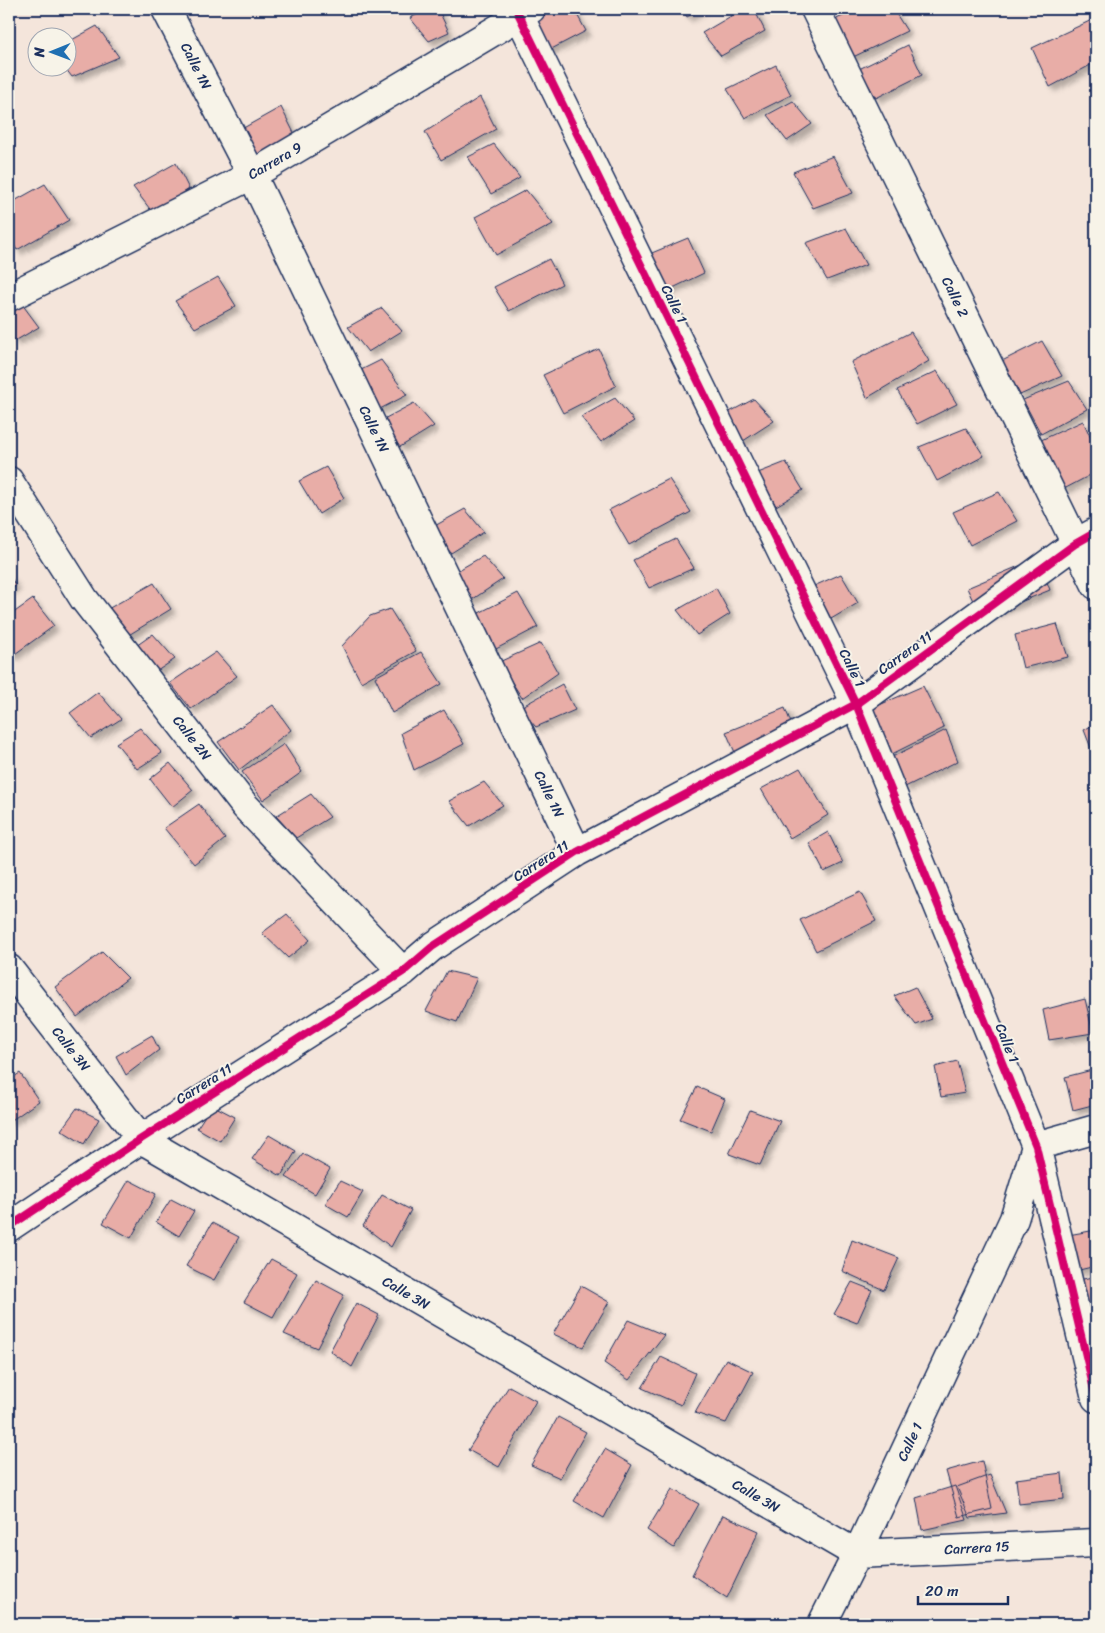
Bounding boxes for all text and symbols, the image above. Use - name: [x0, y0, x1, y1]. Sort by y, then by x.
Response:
- north arrow: [28, 28, 78, 78]
- street label: Calle 1N: [173, 38, 219, 94]
- text: N: [27, 47, 52, 58]
- street label: Carrera 9: [243, 135, 307, 187]
- street label: Calle 2: [934, 272, 976, 322]
- street label: Calle 1: [654, 280, 694, 328]
- street label: Calle 1N: [352, 401, 396, 457]
- street label: Carrera 11: [872, 624, 938, 682]
- street label: Calle 1: [832, 644, 872, 692]
- street label: Calle 2N: [166, 710, 218, 767]
- street label: Calle 1N: [527, 766, 571, 822]
- street label: Carrera 11: [508, 833, 574, 889]
- street label: Calle 1: [988, 1019, 1026, 1067]
- street label: Calle 3N: [45, 1021, 97, 1077]
- street label: Carrera 11: [171, 1057, 237, 1111]
- street label: Calle 3N: [377, 1269, 435, 1317]
- street label: Calle 1: [890, 1418, 930, 1466]
- street label: Calle 3N: [727, 1472, 785, 1520]
- street label: Carrera 15: [944, 1534, 1011, 1562]
- scale bar: [918, 1573, 1008, 1605]
- text: 20 m: [925, 1578, 959, 1604]

